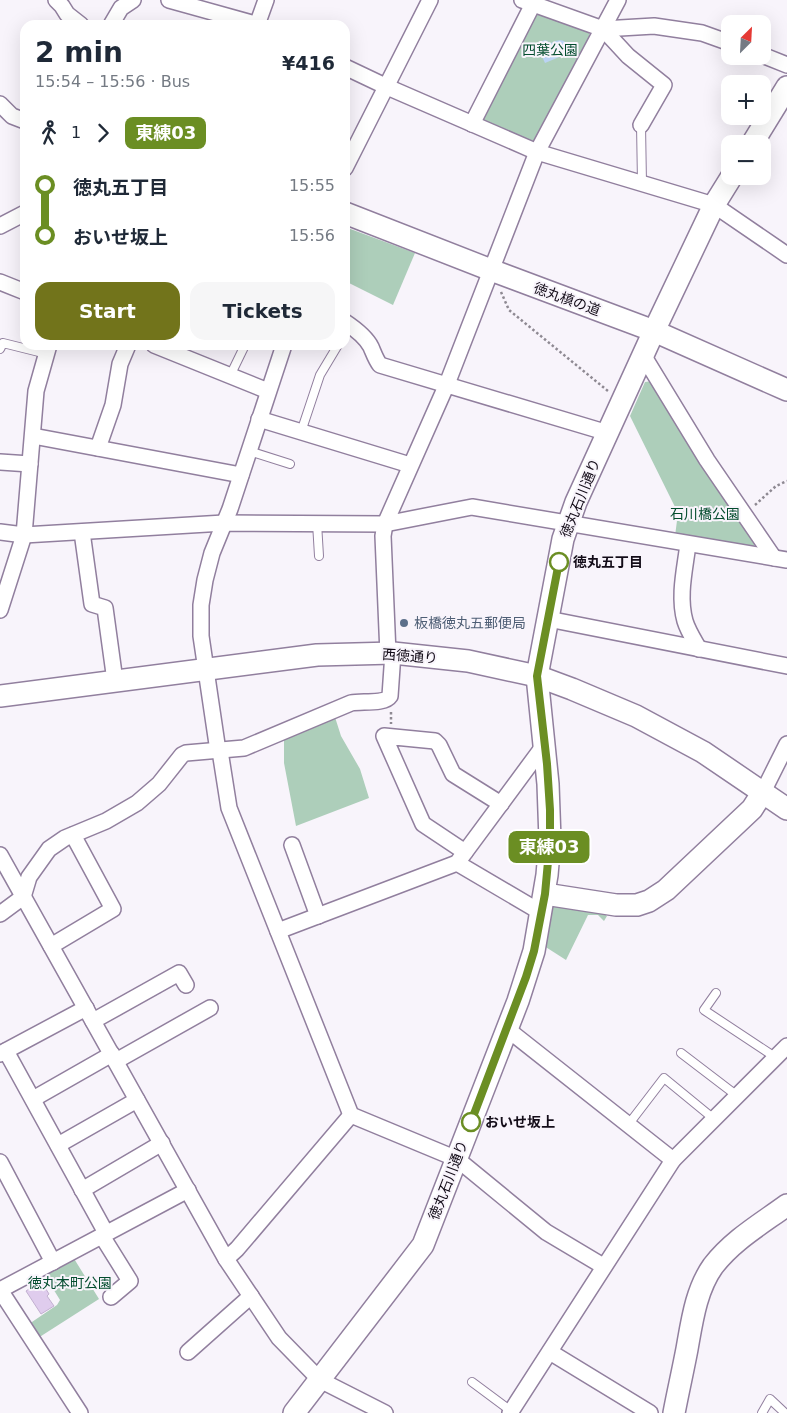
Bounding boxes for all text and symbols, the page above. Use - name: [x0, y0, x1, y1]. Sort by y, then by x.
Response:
- north arrow: [721, 15, 771, 65]
- map controls: [721, 15, 771, 185]
- text: 2 min: [35, 36, 123, 69]
- park label: 四葉公園: [522, 42, 578, 58]
- text: ¥416: [282, 52, 335, 74]
- text: 15:54 – 15:56 · Bus: [35, 72, 190, 91]
- button: +: [721, 75, 771, 125]
- icon: walk: [35, 119, 63, 147]
- icon: forward: [89, 119, 117, 147]
- text: 東練03: [135, 122, 196, 143]
- text: 1: [71, 123, 81, 142]
- button: −: [721, 135, 771, 185]
- text: 徳丸五丁目: [73, 176, 168, 198]
- text: 15:55: [289, 176, 335, 195]
- text: おいせ坂上: [73, 226, 168, 248]
- text: 15:56: [289, 226, 335, 245]
- street label: 徳丸槙の道: [531, 280, 603, 318]
- button: Start: [35, 282, 180, 340]
- button: Tickets: [190, 282, 335, 340]
- street label: 徳丸石川通り: [557, 456, 603, 540]
- park label: 石川橋公園: [670, 506, 740, 522]
- marker: 徳丸五丁目: [549, 552, 569, 572]
- place label: 徳丸五丁目: [573, 554, 643, 570]
- place label: 板橋徳丸五郵便局: [414, 615, 526, 631]
- marker: 板橋徳丸五郵便局: [398, 617, 410, 629]
- street label: 西徳通り: [382, 646, 438, 666]
- line badge: 東練03: [514, 831, 584, 863]
- text: 東練03: [518, 836, 580, 857]
- marker: おいせ坂上: [461, 1112, 481, 1132]
- place label: おいせ坂上: [485, 1114, 555, 1130]
- street label: 徳丸石川通り: [425, 1138, 471, 1222]
- park label: 徳丸本町公園: [28, 1275, 112, 1291]

